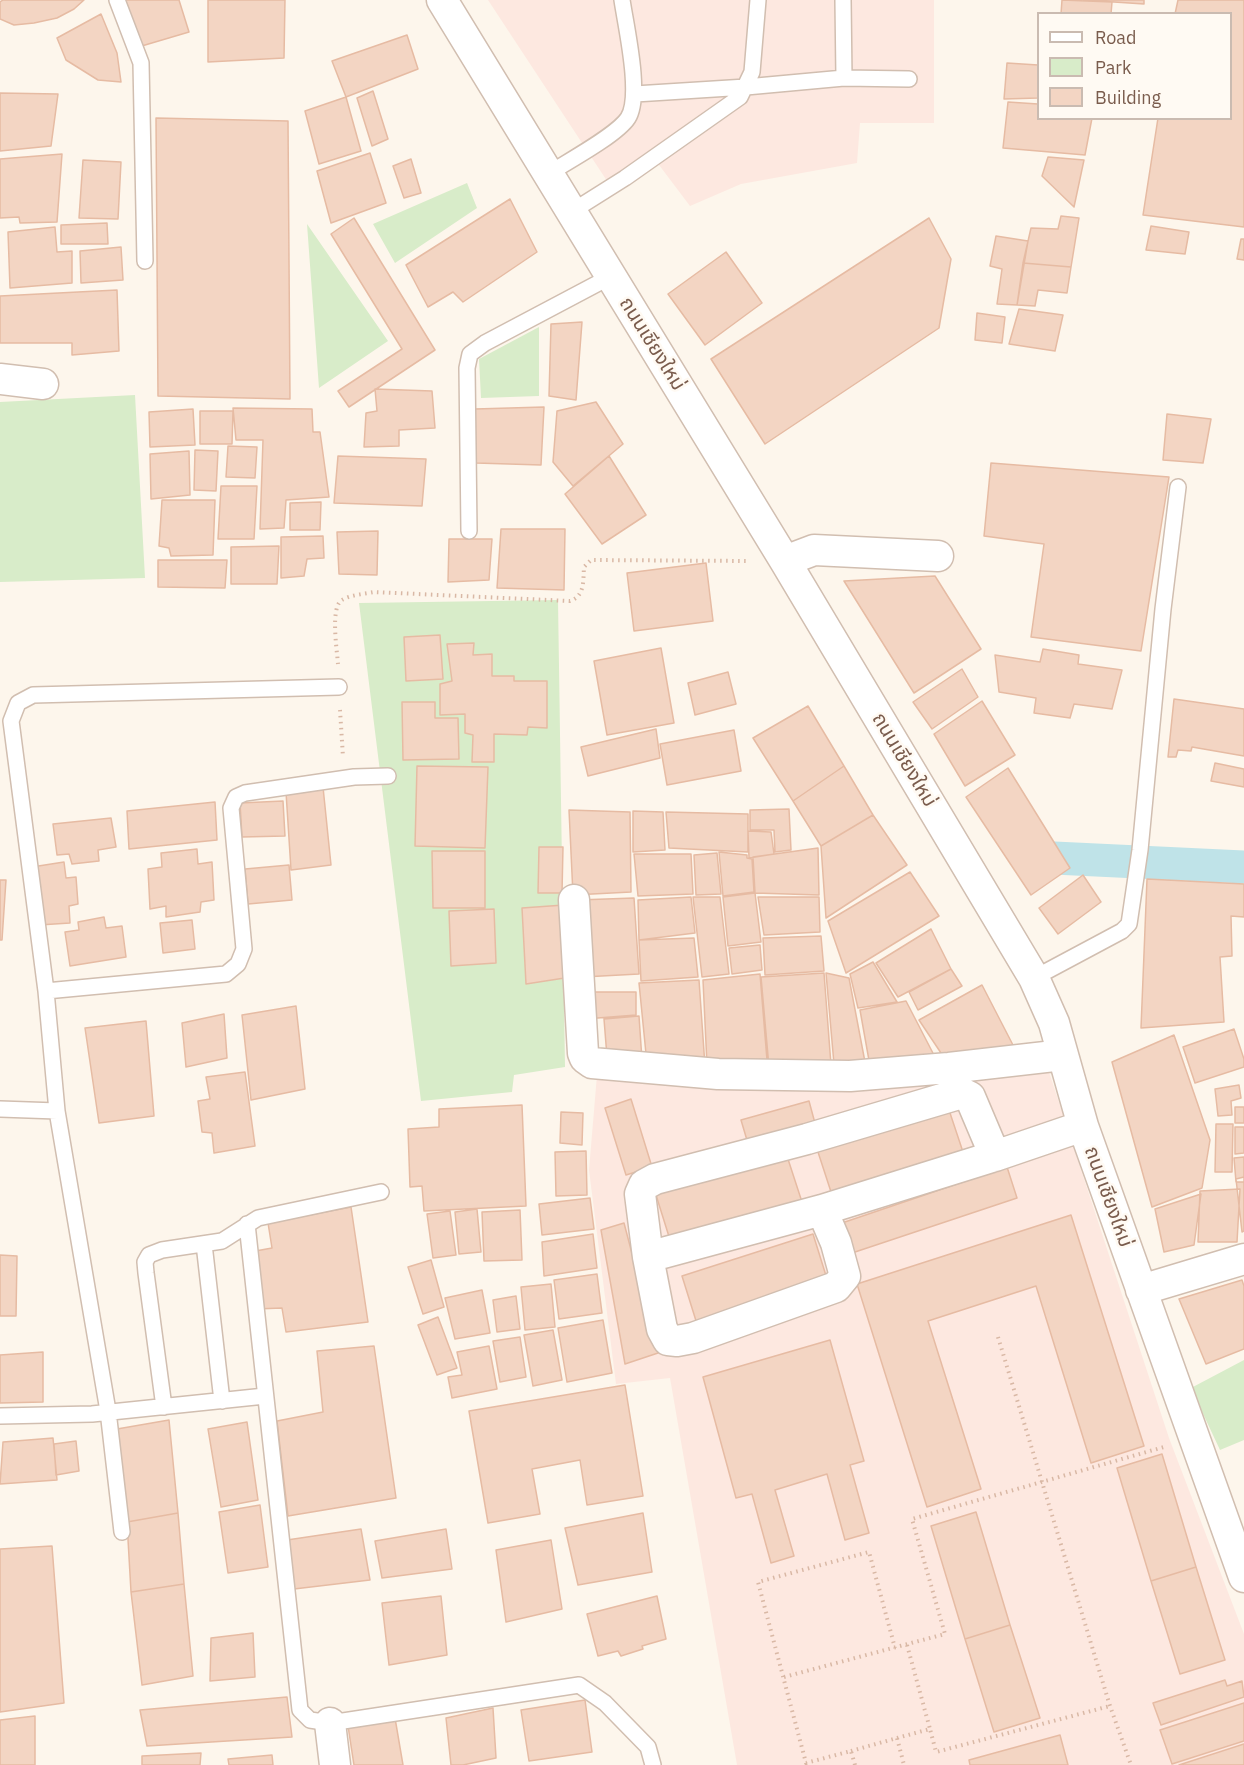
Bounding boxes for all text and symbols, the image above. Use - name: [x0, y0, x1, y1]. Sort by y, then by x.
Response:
- legend: [1037, 12, 1232, 120]
- text: Road: [1095, 26, 1136, 49]
- text: Park: [1095, 56, 1131, 79]
- text: Building: [1095, 86, 1161, 109]
- street label: ถนนเชียงใหม่: [614, 293, 690, 395]
- street label: ถนนเชียงใหม่: [867, 709, 941, 811]
- street label: ถนนเชียงใหม่: [1079, 1143, 1137, 1251]

